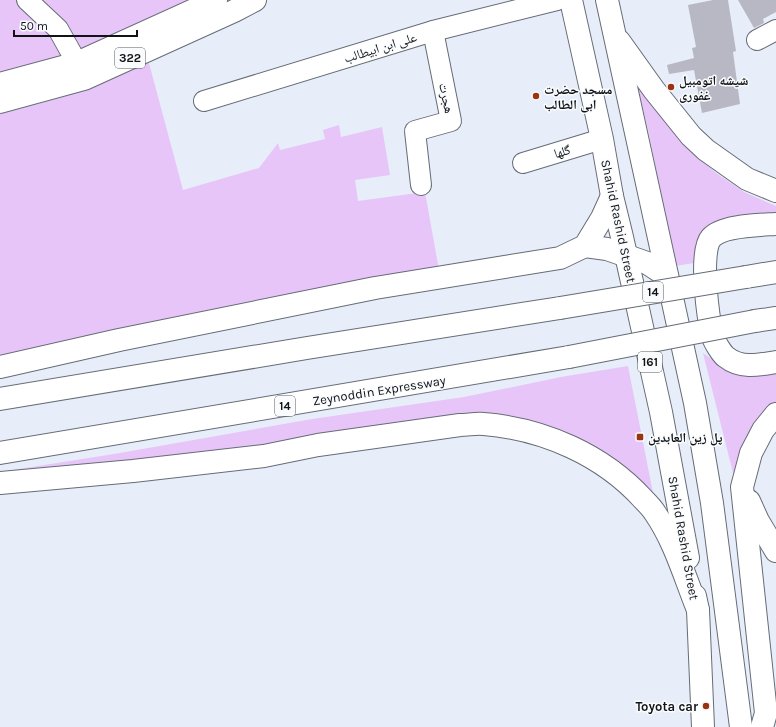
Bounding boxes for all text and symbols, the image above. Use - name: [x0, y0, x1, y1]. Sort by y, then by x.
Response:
- scale bar: [14, 12, 137, 38]
- text: 50 m: [20, 19, 48, 33]
- street label: علی ابن ابیطالب: [342, 29, 419, 67]
- road number: 322: [115, 48, 145, 68]
- place label: شیشه اتومبیل غفوری: [679, 73, 748, 103]
- street label: هجرت: [435, 82, 457, 115]
- place label: مسجد حضرت ابی الطالب: [544, 82, 612, 113]
- marker: شیشه اتومبیل غفوری: [666, 82, 676, 92]
- marker: مسجد حضرت ابی الطالب: [531, 91, 541, 101]
- street label: گلها: [552, 142, 573, 161]
- street label: Shahid Rashid Street: [598, 158, 639, 284]
- road number: 14: [643, 282, 663, 302]
- road number: 161: [638, 352, 662, 372]
- street label: Zeynoddin Expressway: [311, 373, 447, 408]
- road number: 14: [275, 396, 295, 416]
- place label: پل زین العابدین: [648, 430, 722, 446]
- marker: پل زین العابدین: [635, 432, 645, 442]
- street label: Shahid Rashid Street: [665, 475, 702, 601]
- place label: Toyota car: [635, 699, 699, 714]
- marker: Toyota car: [701, 701, 711, 711]

